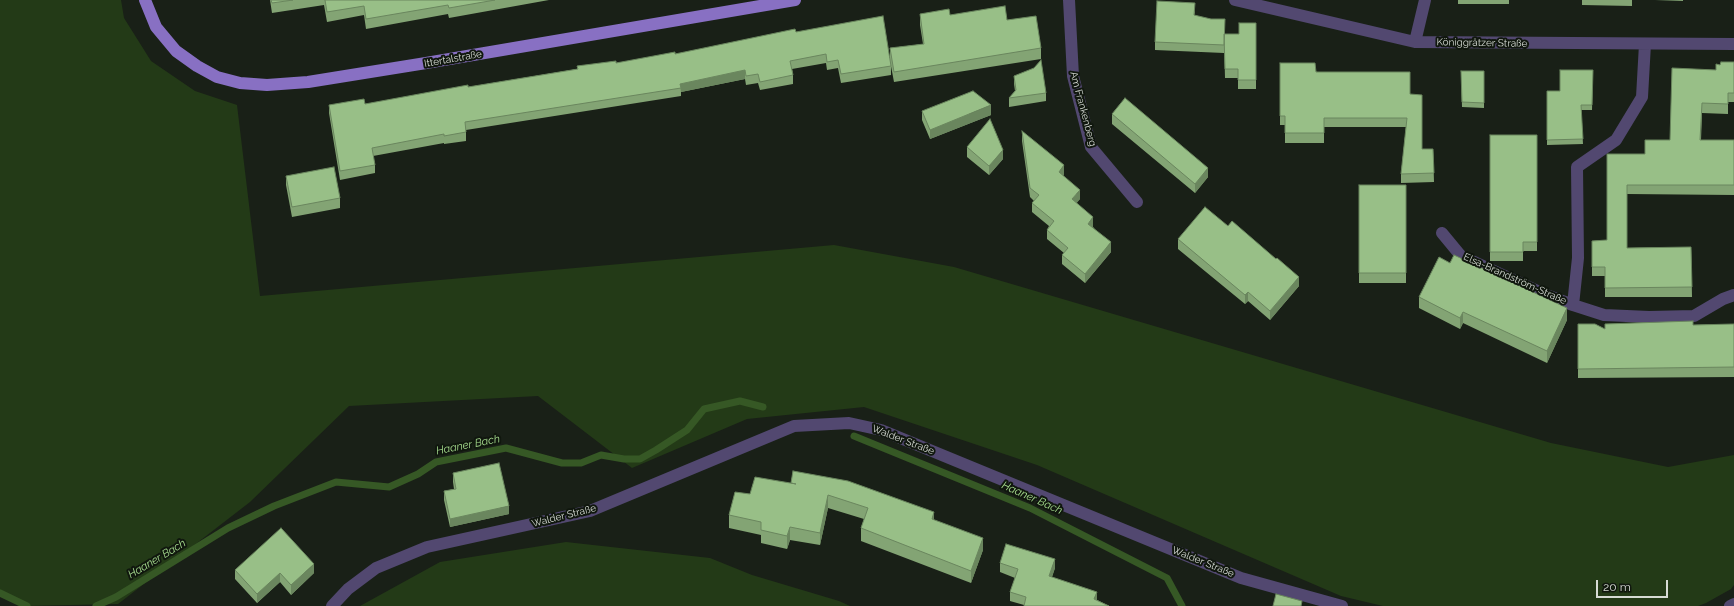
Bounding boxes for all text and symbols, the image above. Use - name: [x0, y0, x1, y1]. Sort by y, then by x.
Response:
- street label: Königgrätzer Straße: [1436, 36, 1528, 50]
- street label: Ittertalstraße: [423, 48, 483, 70]
- street label: Am Frankenberg: [1067, 70, 1099, 148]
- street label: Elsa-Brandström-Straße: [1462, 251, 1568, 307]
- street label: Walder Straße: [870, 423, 936, 457]
- water label: Haaner Bach: [435, 432, 501, 458]
- water label: Haaner Bach: [1000, 479, 1064, 517]
- street label: Walder Straße: [531, 502, 597, 530]
- water label: Haaner Bach: [126, 537, 188, 581]
- street label: Walder Straße: [1170, 544, 1236, 580]
- scale bar: [1598, 572, 1670, 598]
- text: 20 m: [1603, 580, 1631, 594]

